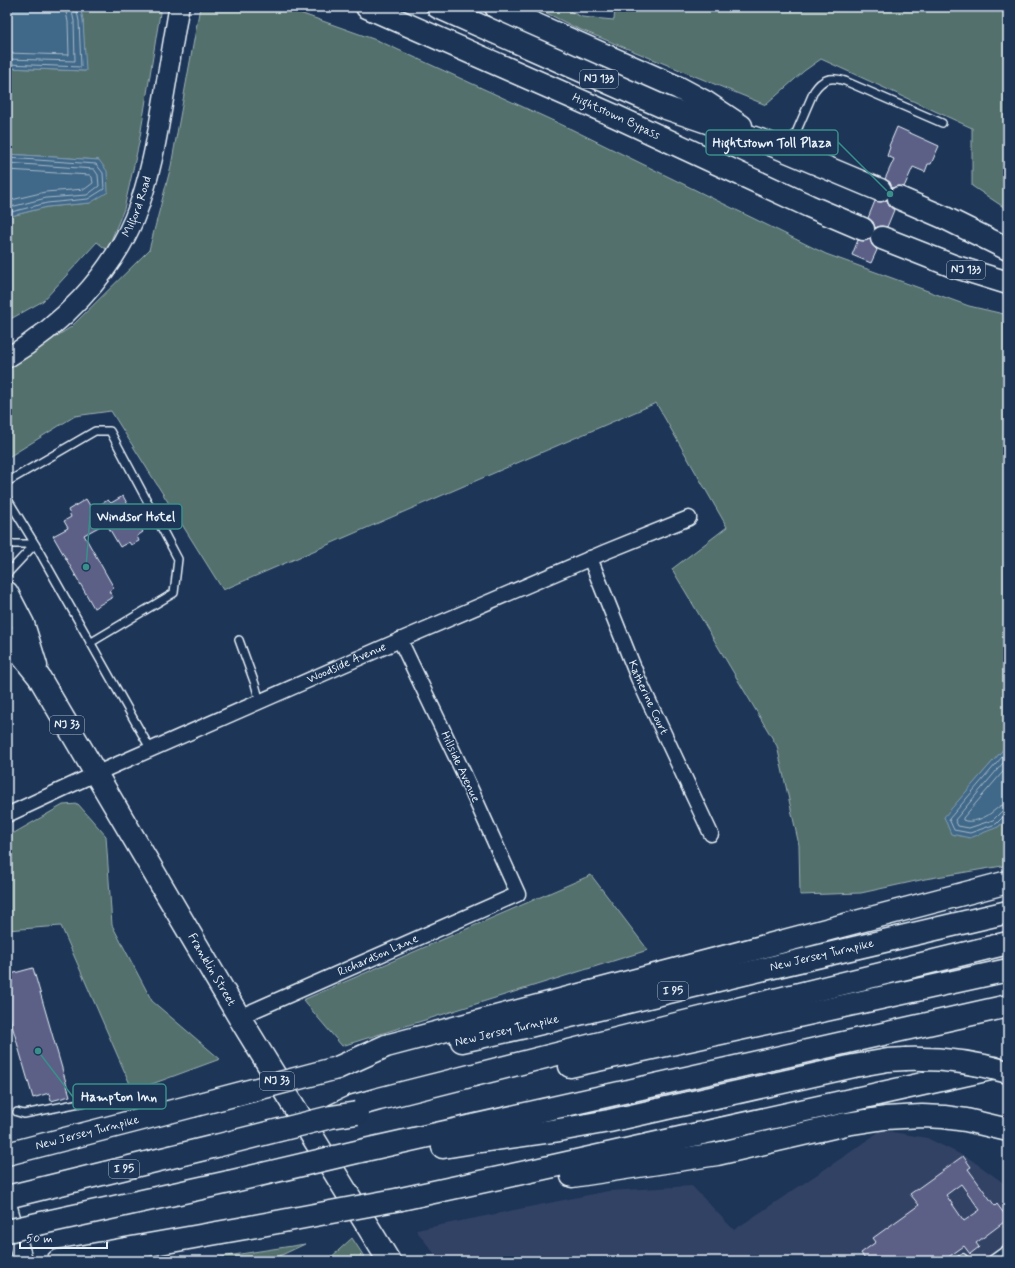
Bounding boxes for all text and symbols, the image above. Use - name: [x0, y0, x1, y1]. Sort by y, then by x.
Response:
- road number: NJ 133: [580, 70, 618, 88]
- street label: Hightstown Bypass: [569, 90, 663, 144]
- callout: Hightstown Toll Plaza: [706, 130, 838, 155]
- text: Hightstown Toll Plaza: [712, 135, 832, 155]
- street label: Milford Road: [119, 174, 156, 240]
- road number: NJ 133: [947, 261, 985, 279]
- callout: Windsor Hotel: [90, 504, 182, 529]
- text: Windsor Hotel: [96, 509, 176, 526]
- street label: Woodside Avenue: [305, 639, 389, 688]
- street label: Katherine Court: [624, 658, 672, 738]
- road number: NJ 33: [50, 716, 84, 734]
- street label: Hillside Avenue: [437, 729, 484, 805]
- street label: Franklin Street: [184, 931, 239, 1010]
- street label: Richardson Lane: [335, 931, 421, 980]
- street label: New Jersey Turnpike: [768, 936, 876, 976]
- road number: I 95: [658, 982, 688, 1000]
- street label: New Jersey Turnpike: [453, 1011, 561, 1051]
- road number: NJ 33: [260, 1072, 294, 1090]
- callout: Hampton Inn: [73, 1084, 166, 1109]
- text: Hampton Inn: [81, 1089, 157, 1106]
- street label: New Jersey Turnpike: [34, 1112, 141, 1154]
- road number: I 95: [109, 1160, 139, 1178]
- scale bar: [20, 1224, 107, 1250]
- text: 50 m: [26, 1231, 53, 1247]

